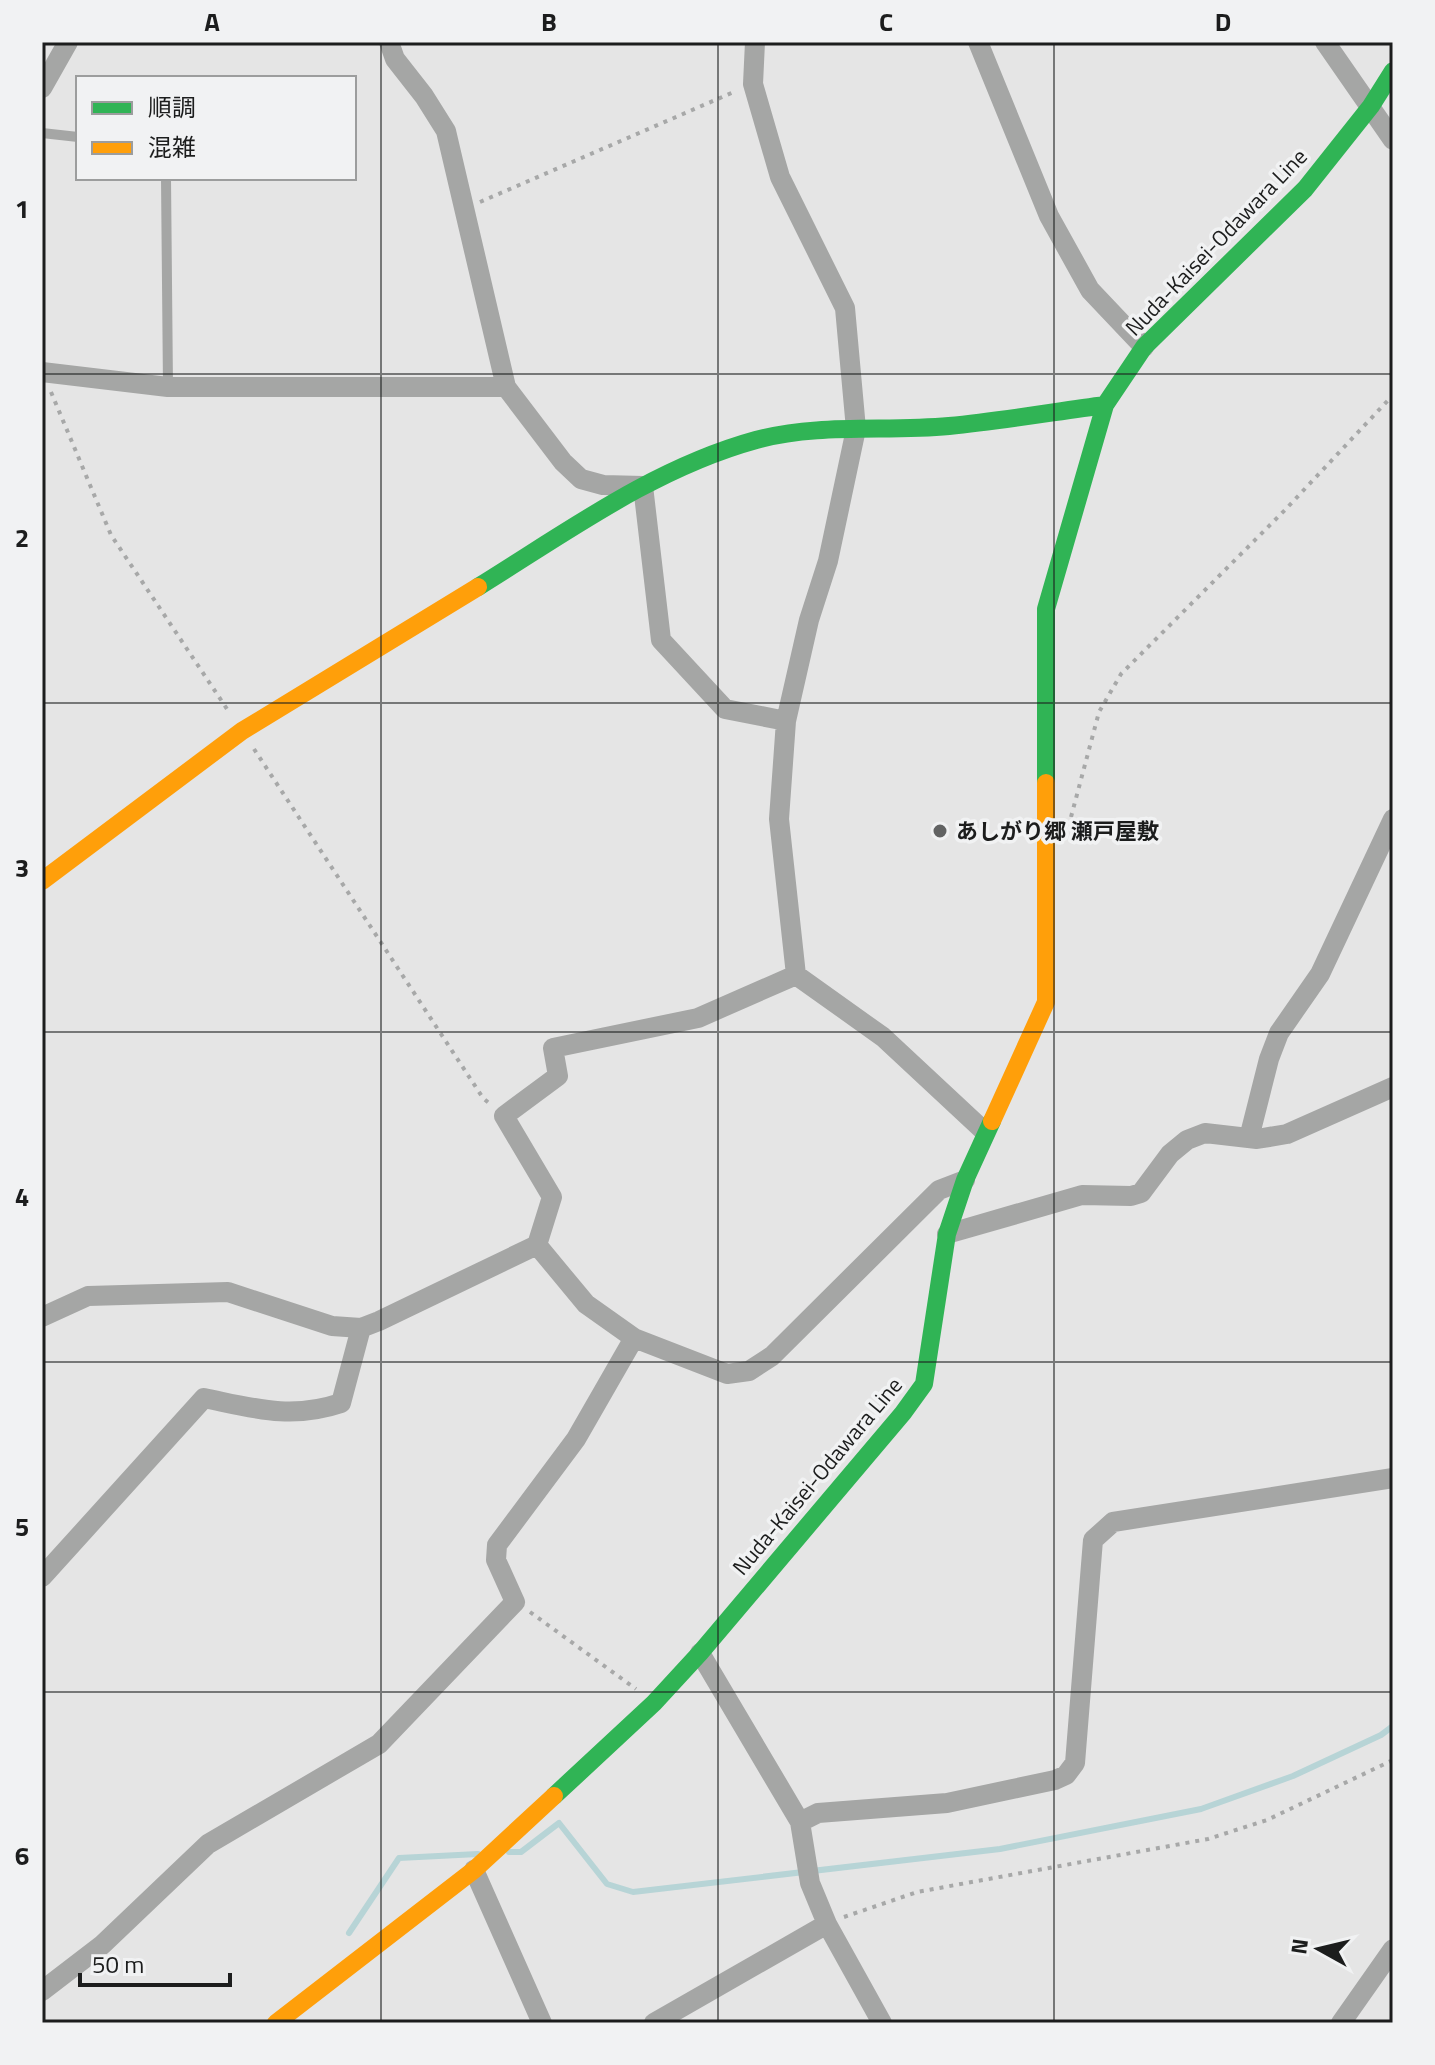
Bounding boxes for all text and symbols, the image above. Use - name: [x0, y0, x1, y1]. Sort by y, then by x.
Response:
- text: A: [204, 2, 220, 41]
- text: B: [541, 2, 557, 41]
- text: C: [879, 2, 893, 41]
- text: D: [1215, 2, 1231, 41]
- legend: [76, 76, 356, 180]
- text: 順調: [148, 89, 196, 125]
- text: 混雑: [148, 129, 196, 165]
- street label: Nuda-Kaisei-Odawara Line: [1117, 140, 1315, 344]
- text: 1: [15, 189, 29, 228]
- text: 2: [15, 518, 29, 557]
- place label: あしがり郷 瀬戸屋敷: [956, 814, 1159, 848]
- marker: あしがり郷 瀬戸屋敷: [931, 822, 949, 840]
- text: 3: [15, 848, 29, 887]
- text: 4: [15, 1177, 29, 1216]
- street label: Nuda-Kaisei-Odawara Line: [724, 1369, 910, 1583]
- text: 5: [15, 1507, 29, 1546]
- text: 6: [15, 1836, 29, 1875]
- north arrow: [1279, 1909, 1359, 1989]
- text: N: [1281, 1936, 1317, 1956]
- scale bar: [80, 1937, 230, 1987]
- text: 50 m: [92, 1946, 144, 1982]

